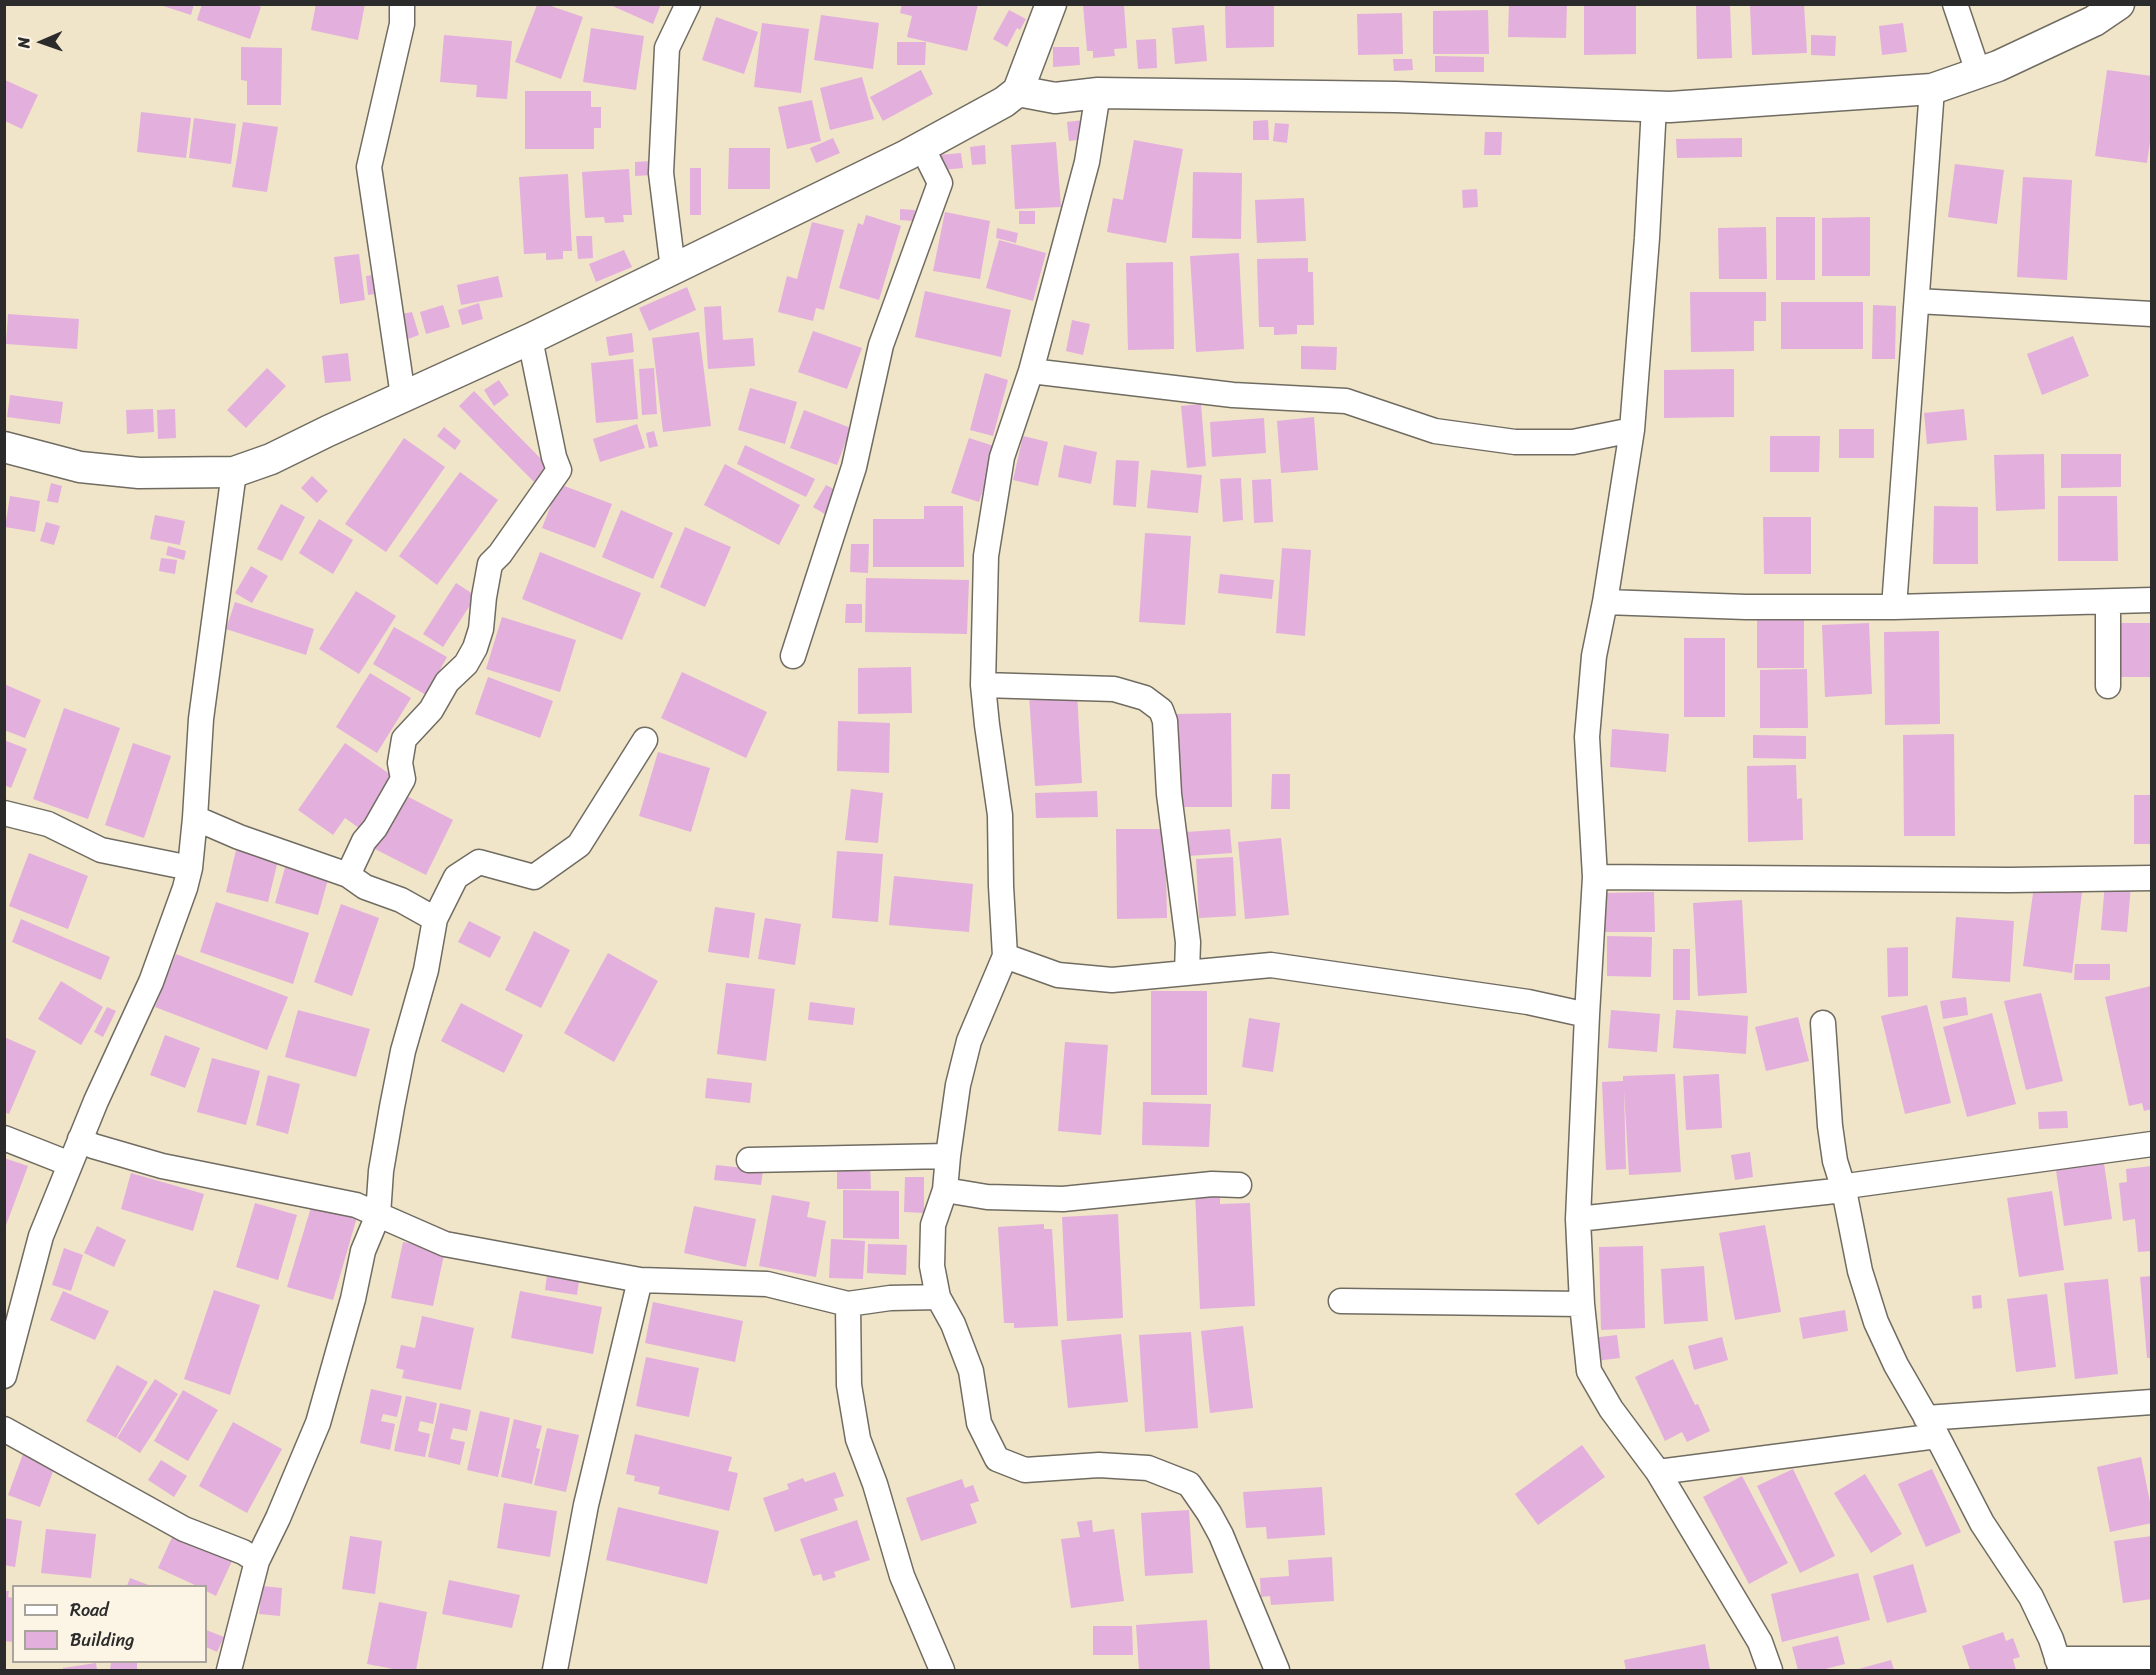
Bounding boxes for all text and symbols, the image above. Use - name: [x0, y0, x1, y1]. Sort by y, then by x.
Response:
- north arrow: [12, 12, 72, 72]
- text: N: [9, 37, 38, 49]
- legend: [12, 1585, 207, 1663]
- text: Road: [70, 1594, 109, 1626]
- text: Building: [70, 1624, 134, 1656]

